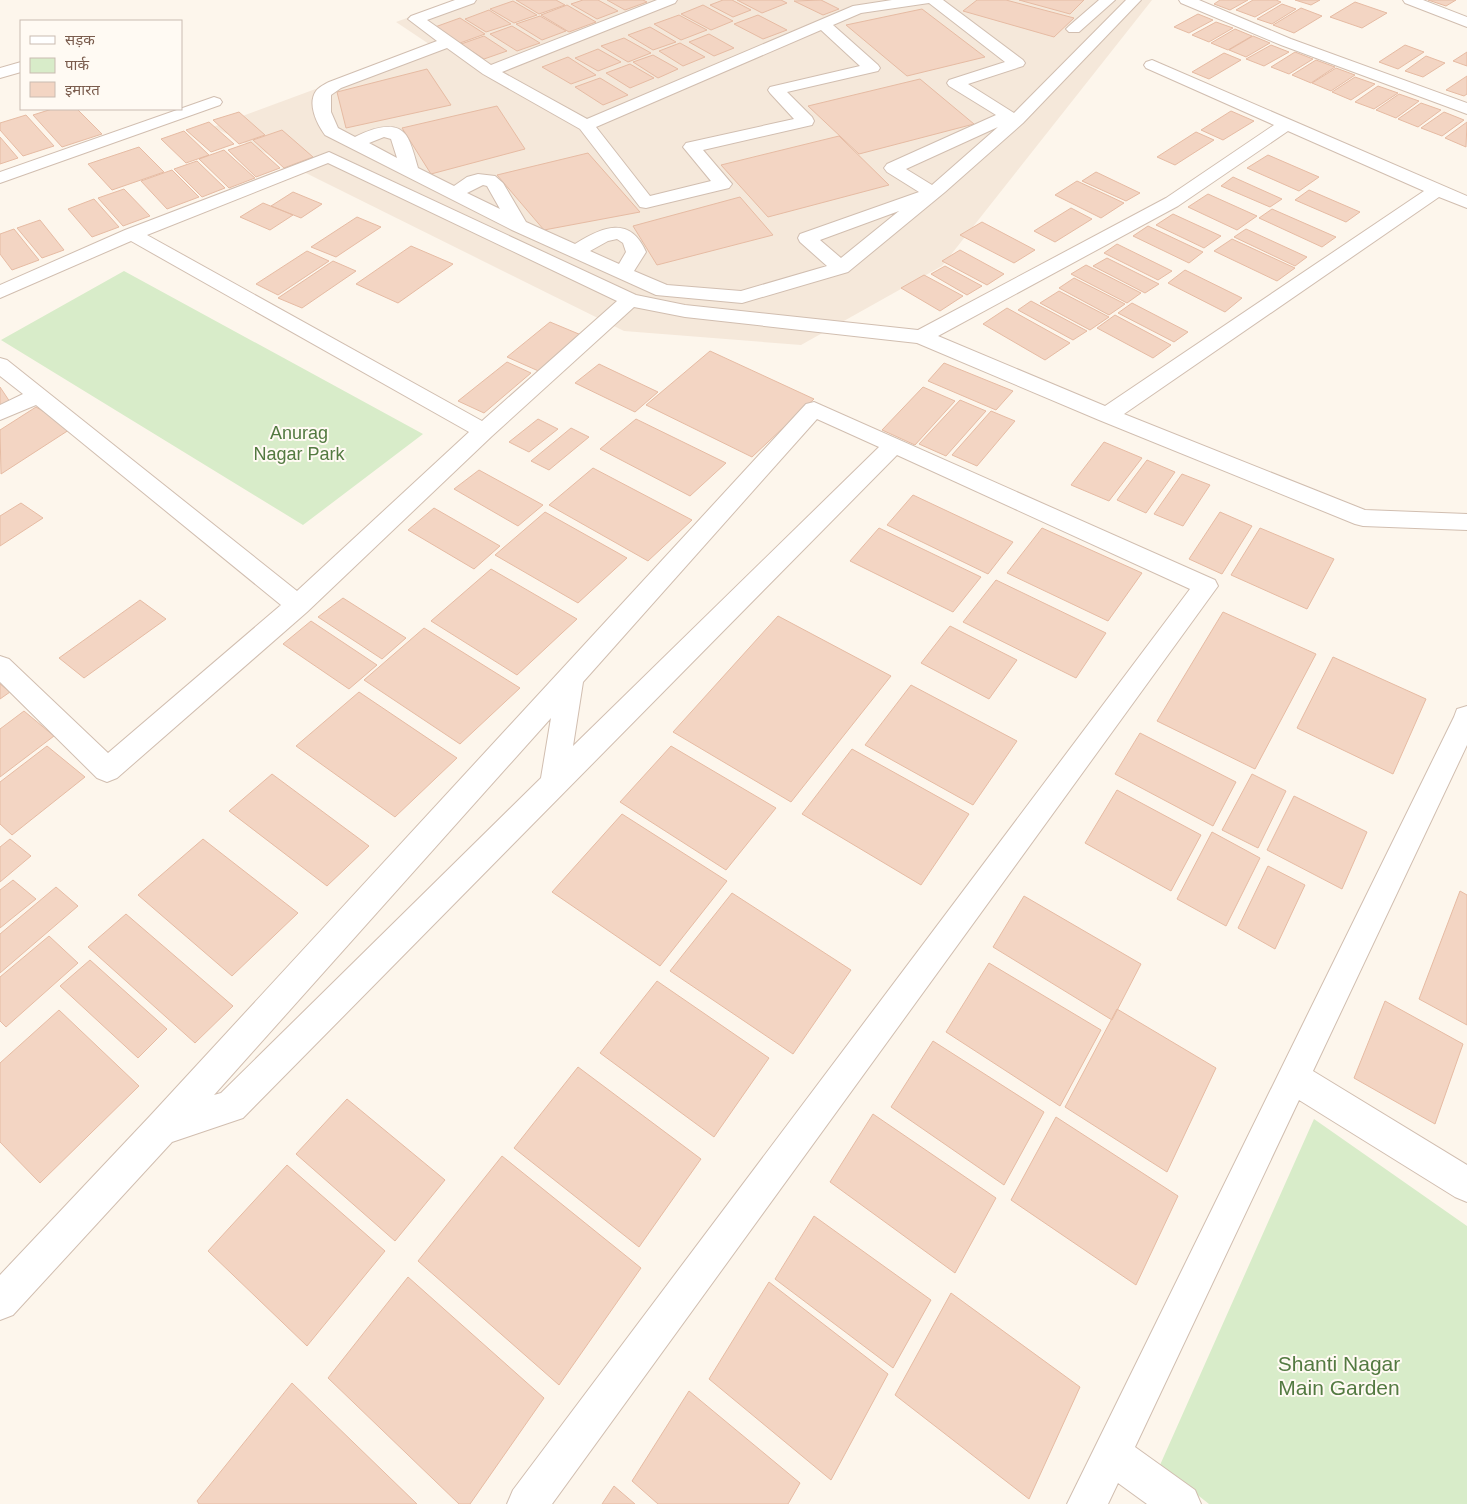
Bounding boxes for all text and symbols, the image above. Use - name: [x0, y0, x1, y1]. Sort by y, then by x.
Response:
- legend: [20, 20, 182, 110]
- text: सड़क: [65, 31, 95, 48]
- text: पार्क: [65, 56, 89, 73]
- text: इमारत: [65, 81, 100, 98]
- park label: Anurag Nagar Park: [253, 423, 346, 464]
- park label: Shanti Nagar Main Garden: [1278, 1352, 1400, 1399]

